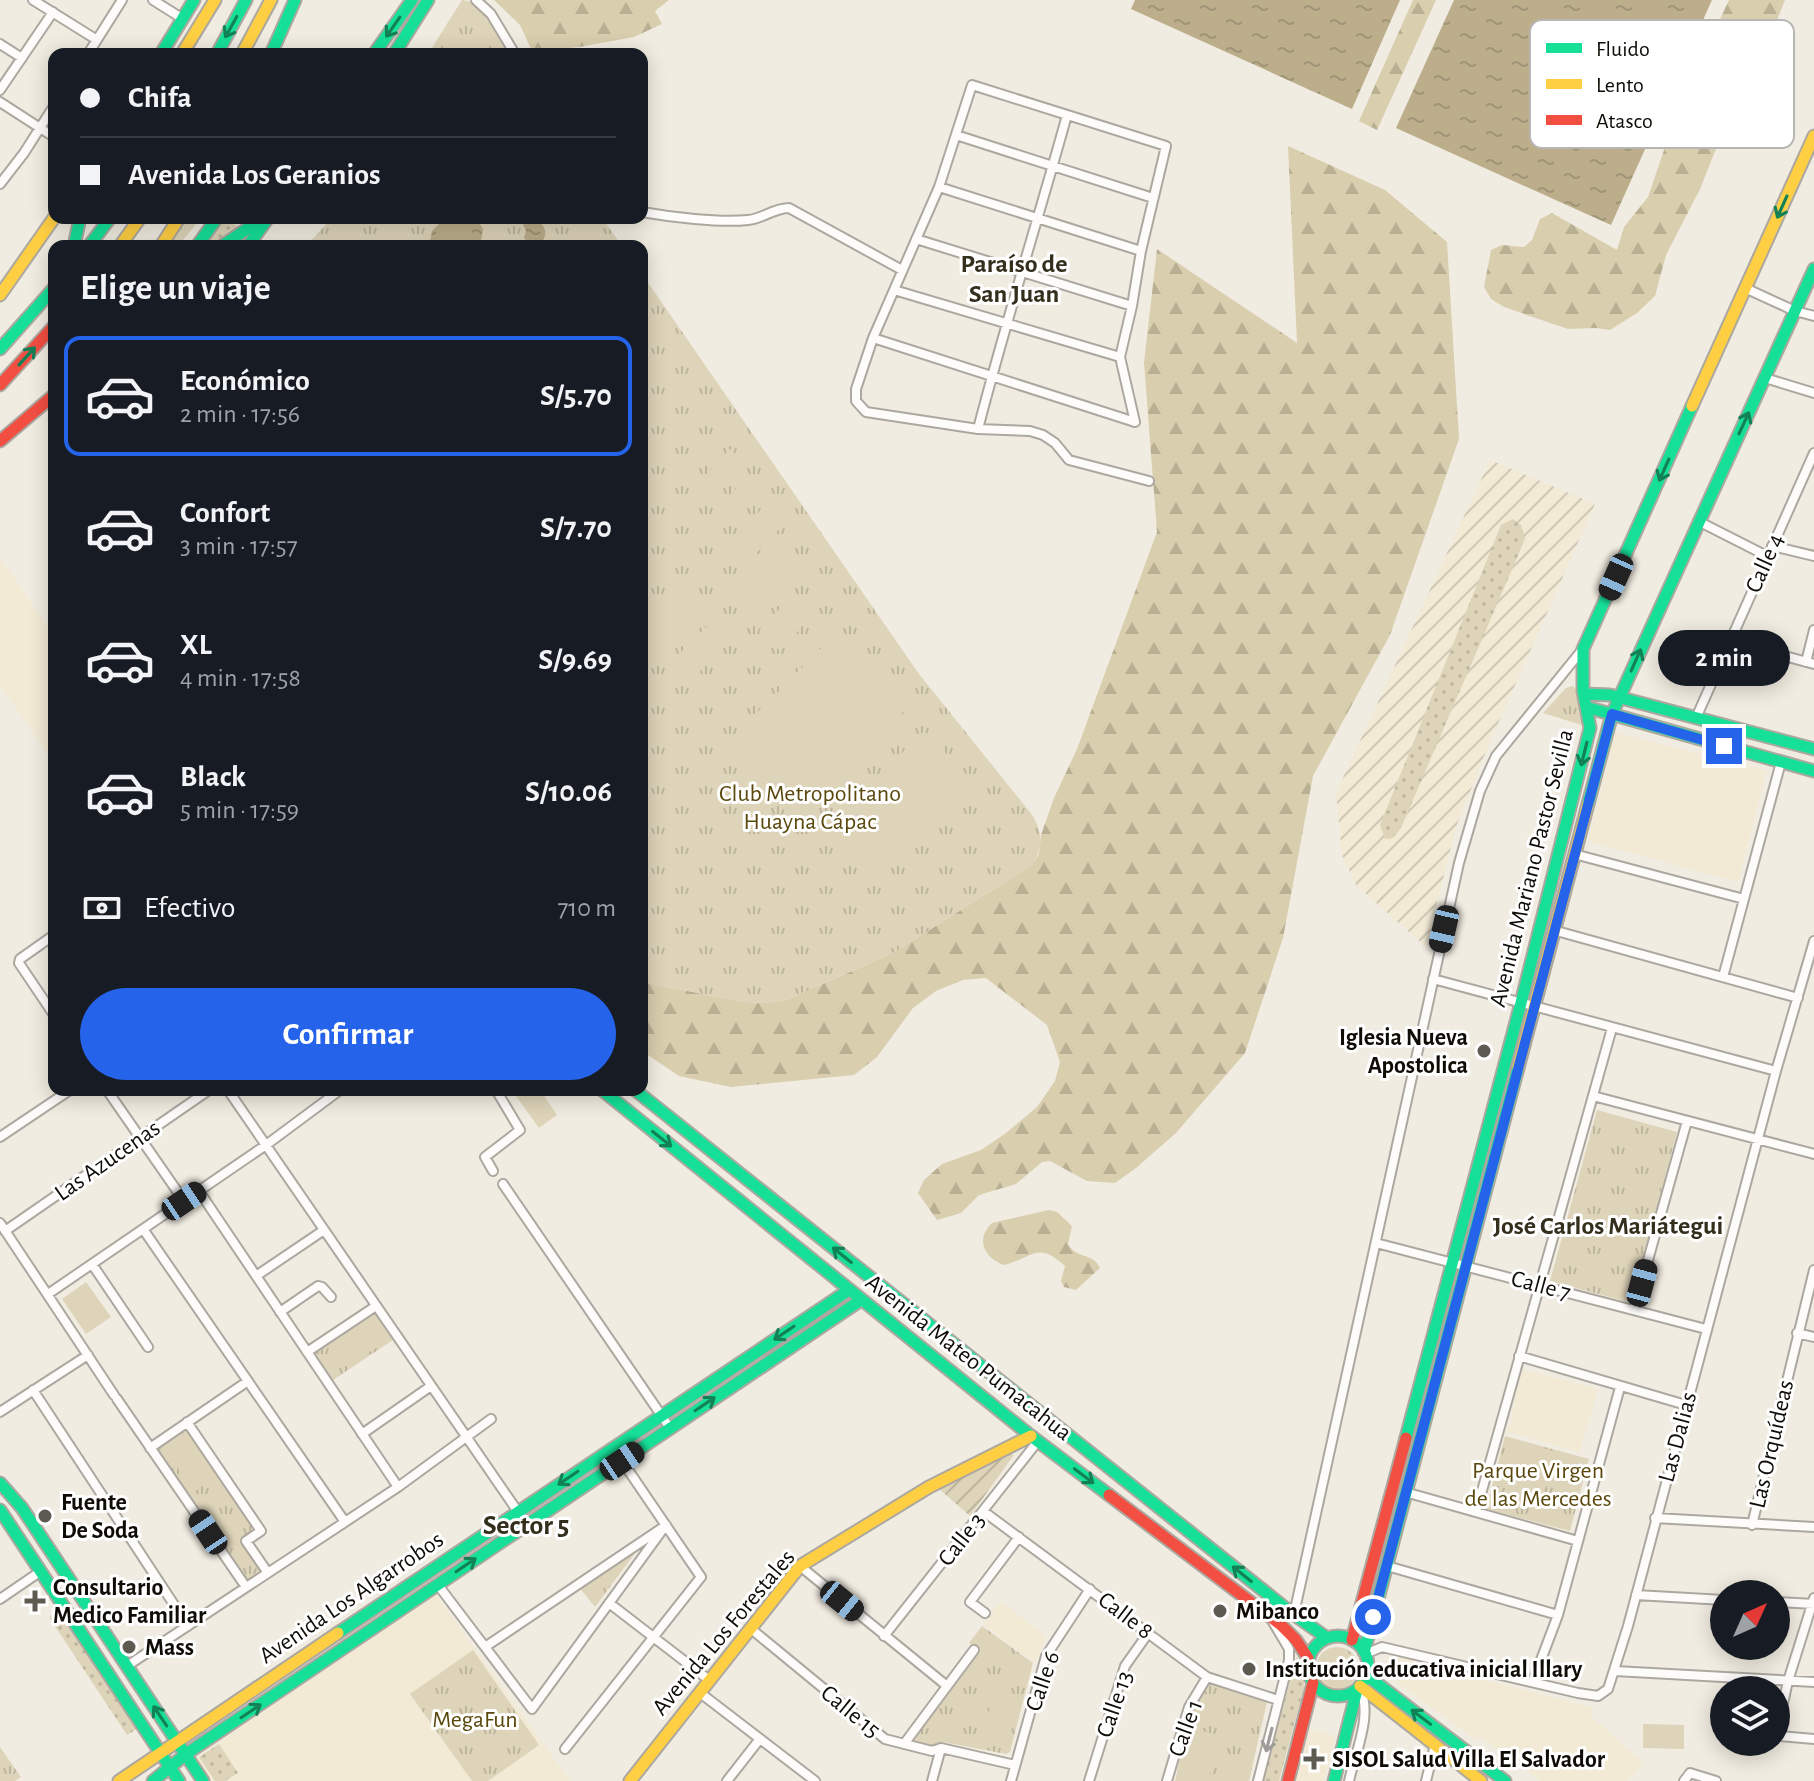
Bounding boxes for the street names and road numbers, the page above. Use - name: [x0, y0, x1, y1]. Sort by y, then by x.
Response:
- street label: Calle 4: [1741, 530, 1788, 597]
- street label: Avenida Mariano Pastor Sevilla: [1486, 727, 1578, 1010]
- street label: Las Azucenas: [50, 1116, 165, 1206]
- street label: Calle 7: [1508, 1267, 1573, 1305]
- street label: Avenida Mateo Pumacahua: [861, 1270, 1076, 1445]
- street label: Las Orquídeas: [1746, 1378, 1798, 1511]
- street label: Las Dalias: [1654, 1390, 1701, 1485]
- street label: Calle 3: [934, 1508, 990, 1571]
- street label: Avenida Los Algarrobos: [255, 1527, 448, 1668]
- street label: Avenida Los Forestales: [648, 1545, 800, 1720]
- street label: Calle 8: [1093, 1588, 1157, 1644]
- street label: Calle 6: [1022, 1648, 1064, 1714]
- street label: Calle 13: [1092, 1668, 1137, 1741]
- street label: Calle 15: [816, 1681, 885, 1743]
- street label: Calle 1: [1165, 1697, 1207, 1760]

